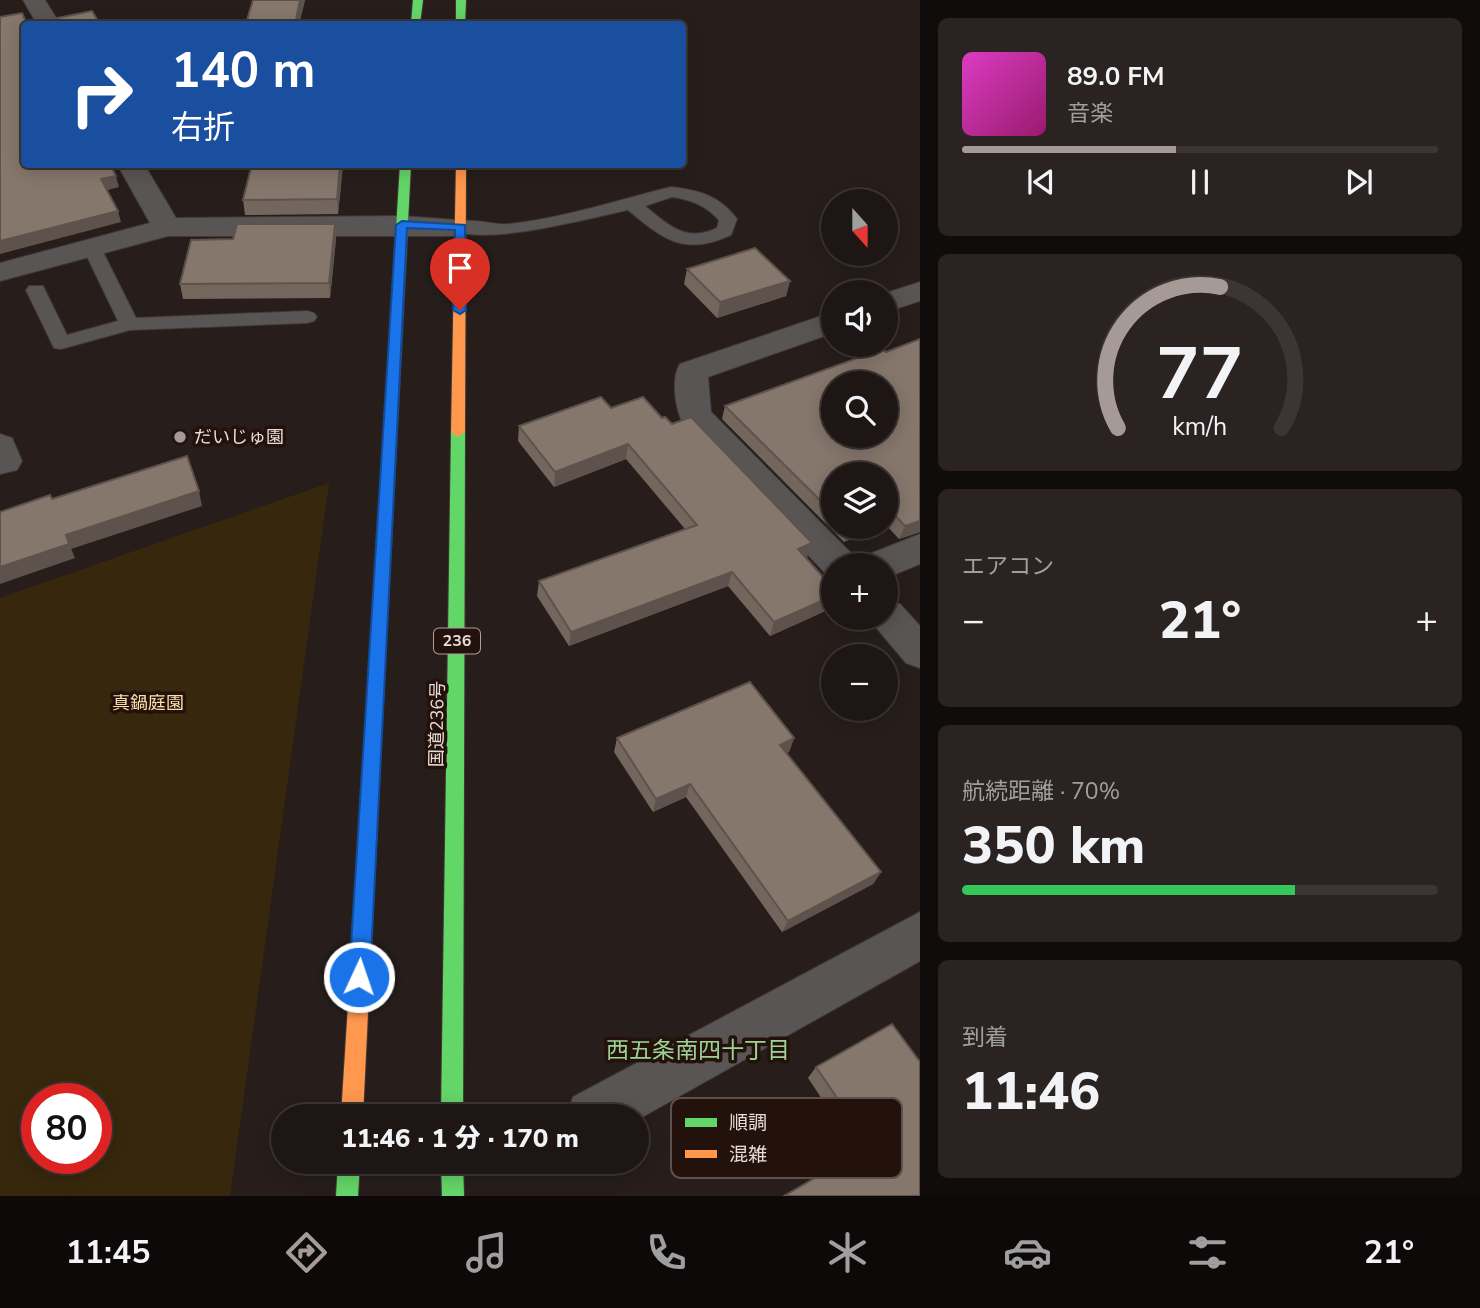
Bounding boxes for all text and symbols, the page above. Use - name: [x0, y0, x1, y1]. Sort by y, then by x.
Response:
- text: 140 m: [171, 37, 315, 104]
- icon: right: [56, 49, 147, 140]
- text: 89.0 FM: [1067, 59, 1164, 94]
- text: 音楽: [1067, 98, 1113, 129]
- text: 右折: [171, 106, 235, 149]
- icon: previous: [1022, 163, 1060, 201]
- icon: pause: [1181, 163, 1219, 201]
- icon: next: [1340, 163, 1378, 201]
- north arrow: [821, 189, 898, 266]
- map controls: [821, 189, 898, 721]
- pin: [430, 238, 490, 310]
- icon: arrive: [441, 249, 479, 287]
- button: sound: [821, 280, 898, 357]
- text: 77: [1156, 325, 1244, 425]
- button: search: [821, 371, 898, 448]
- text: km/h: [1172, 410, 1228, 444]
- place label: だいじゅ園: [194, 425, 284, 449]
- marker: だいじゅ園: [172, 429, 188, 445]
- button: layers: [821, 462, 898, 539]
- text: エアコン: [962, 551, 1054, 582]
- button: +: [821, 553, 898, 630]
- text: 21°: [1159, 585, 1241, 656]
- text: −: [962, 595, 985, 646]
- text: +: [1415, 595, 1438, 646]
- road number: 236: [434, 628, 480, 654]
- button: −: [821, 644, 898, 721]
- street label: 国道236号: [424, 681, 450, 767]
- park label: 真鍋庭園: [112, 691, 184, 715]
- text: 航続距離 · 70%: [962, 776, 1120, 807]
- text: 350 km: [962, 810, 1145, 881]
- position arrow: [322, 940, 396, 1014]
- text: 到着: [962, 1022, 1008, 1053]
- district label: 西五条南四十丁目: [606, 1035, 790, 1066]
- text: 11:46: [962, 1056, 1100, 1127]
- speed limit sign: 80: [21, 1083, 112, 1174]
- legend: [671, 1098, 902, 1178]
- text: 順調: [729, 1110, 767, 1136]
- text: 11:46 · 1 分 · 170 m: [341, 1121, 579, 1156]
- text: 混雑: [729, 1142, 767, 1168]
- icon: directions: [282, 1228, 331, 1277]
- icon: music: [462, 1228, 511, 1277]
- icon: phone: [642, 1228, 691, 1277]
- icon: climate: [823, 1228, 872, 1277]
- icon: car: [1003, 1228, 1052, 1277]
- icon: filters: [1183, 1228, 1232, 1277]
- text: 11:45: [66, 1231, 150, 1274]
- text: 21°: [1364, 1231, 1414, 1274]

